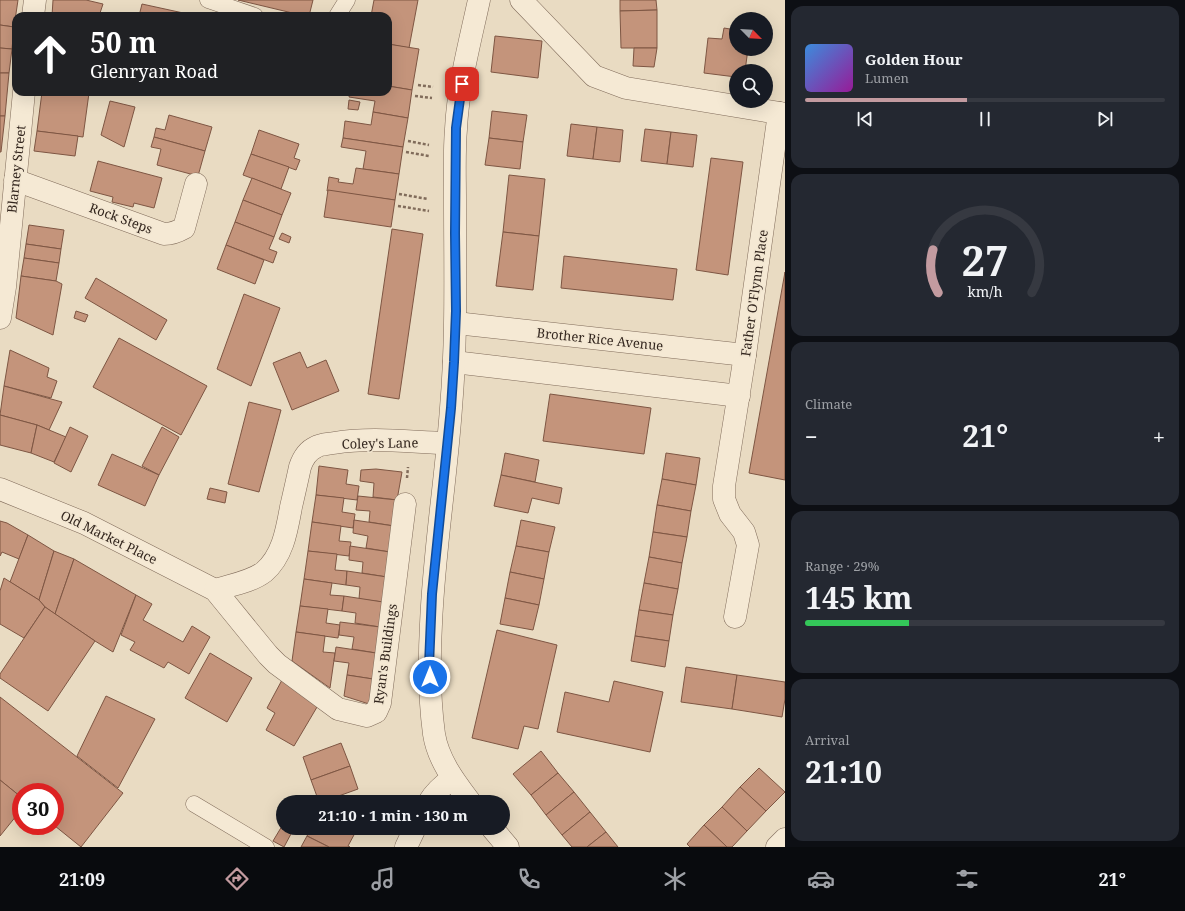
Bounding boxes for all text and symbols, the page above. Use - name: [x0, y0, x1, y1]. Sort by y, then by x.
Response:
- north arrow: [729, 12, 773, 56]
- map controls: [729, 12, 773, 108]
- text: 50 m: [90, 23, 157, 61]
- icon: ahead: [24, 28, 76, 80]
- text: Golden Hour: [865, 49, 963, 69]
- text: Glenryan Road: [90, 59, 218, 83]
- button: search: [729, 64, 773, 108]
- pin: [445, 67, 479, 101]
- text: Lumen: [865, 69, 909, 87]
- icon: arrive: [451, 73, 473, 95]
- icon: previous: [854, 108, 876, 130]
- icon: pause: [974, 108, 996, 130]
- icon: next: [1094, 108, 1116, 130]
- street label: Blarney Street: [2, 124, 30, 214]
- street label: Rock Steps: [87, 198, 155, 238]
- street label: Father O'Flynn Place: [736, 228, 772, 358]
- text: 27: [961, 232, 1009, 288]
- text: km/h: [967, 282, 1003, 301]
- street label: Brother Rice Avenue: [536, 323, 664, 355]
- text: Climate: [805, 395, 852, 413]
- text: 21°: [962, 415, 1008, 456]
- text: −: [805, 421, 818, 451]
- text: +: [1153, 421, 1165, 451]
- street label: Coley's Lane: [342, 433, 419, 453]
- street label: Old Market Place: [58, 506, 160, 568]
- text: Range · 29%: [805, 557, 879, 575]
- text: 145 km: [805, 577, 912, 618]
- street label: Ryan's Buildings: [369, 602, 401, 705]
- position arrow: [409, 656, 451, 698]
- text: Arrival: [805, 731, 849, 749]
- text: 21:10: [805, 751, 882, 792]
- speed limit sign: 30: [12, 783, 64, 835]
- text: 21:10 · 1 min · 130 m: [318, 805, 468, 825]
- icon: directions: [223, 865, 251, 893]
- icon: music: [369, 865, 397, 893]
- icon: phone: [515, 865, 543, 893]
- icon: climate: [661, 865, 689, 893]
- icon: car: [807, 865, 835, 893]
- icon: filters: [953, 865, 981, 893]
- text: 21:09: [59, 867, 105, 891]
- text: 21°: [1098, 867, 1126, 891]

